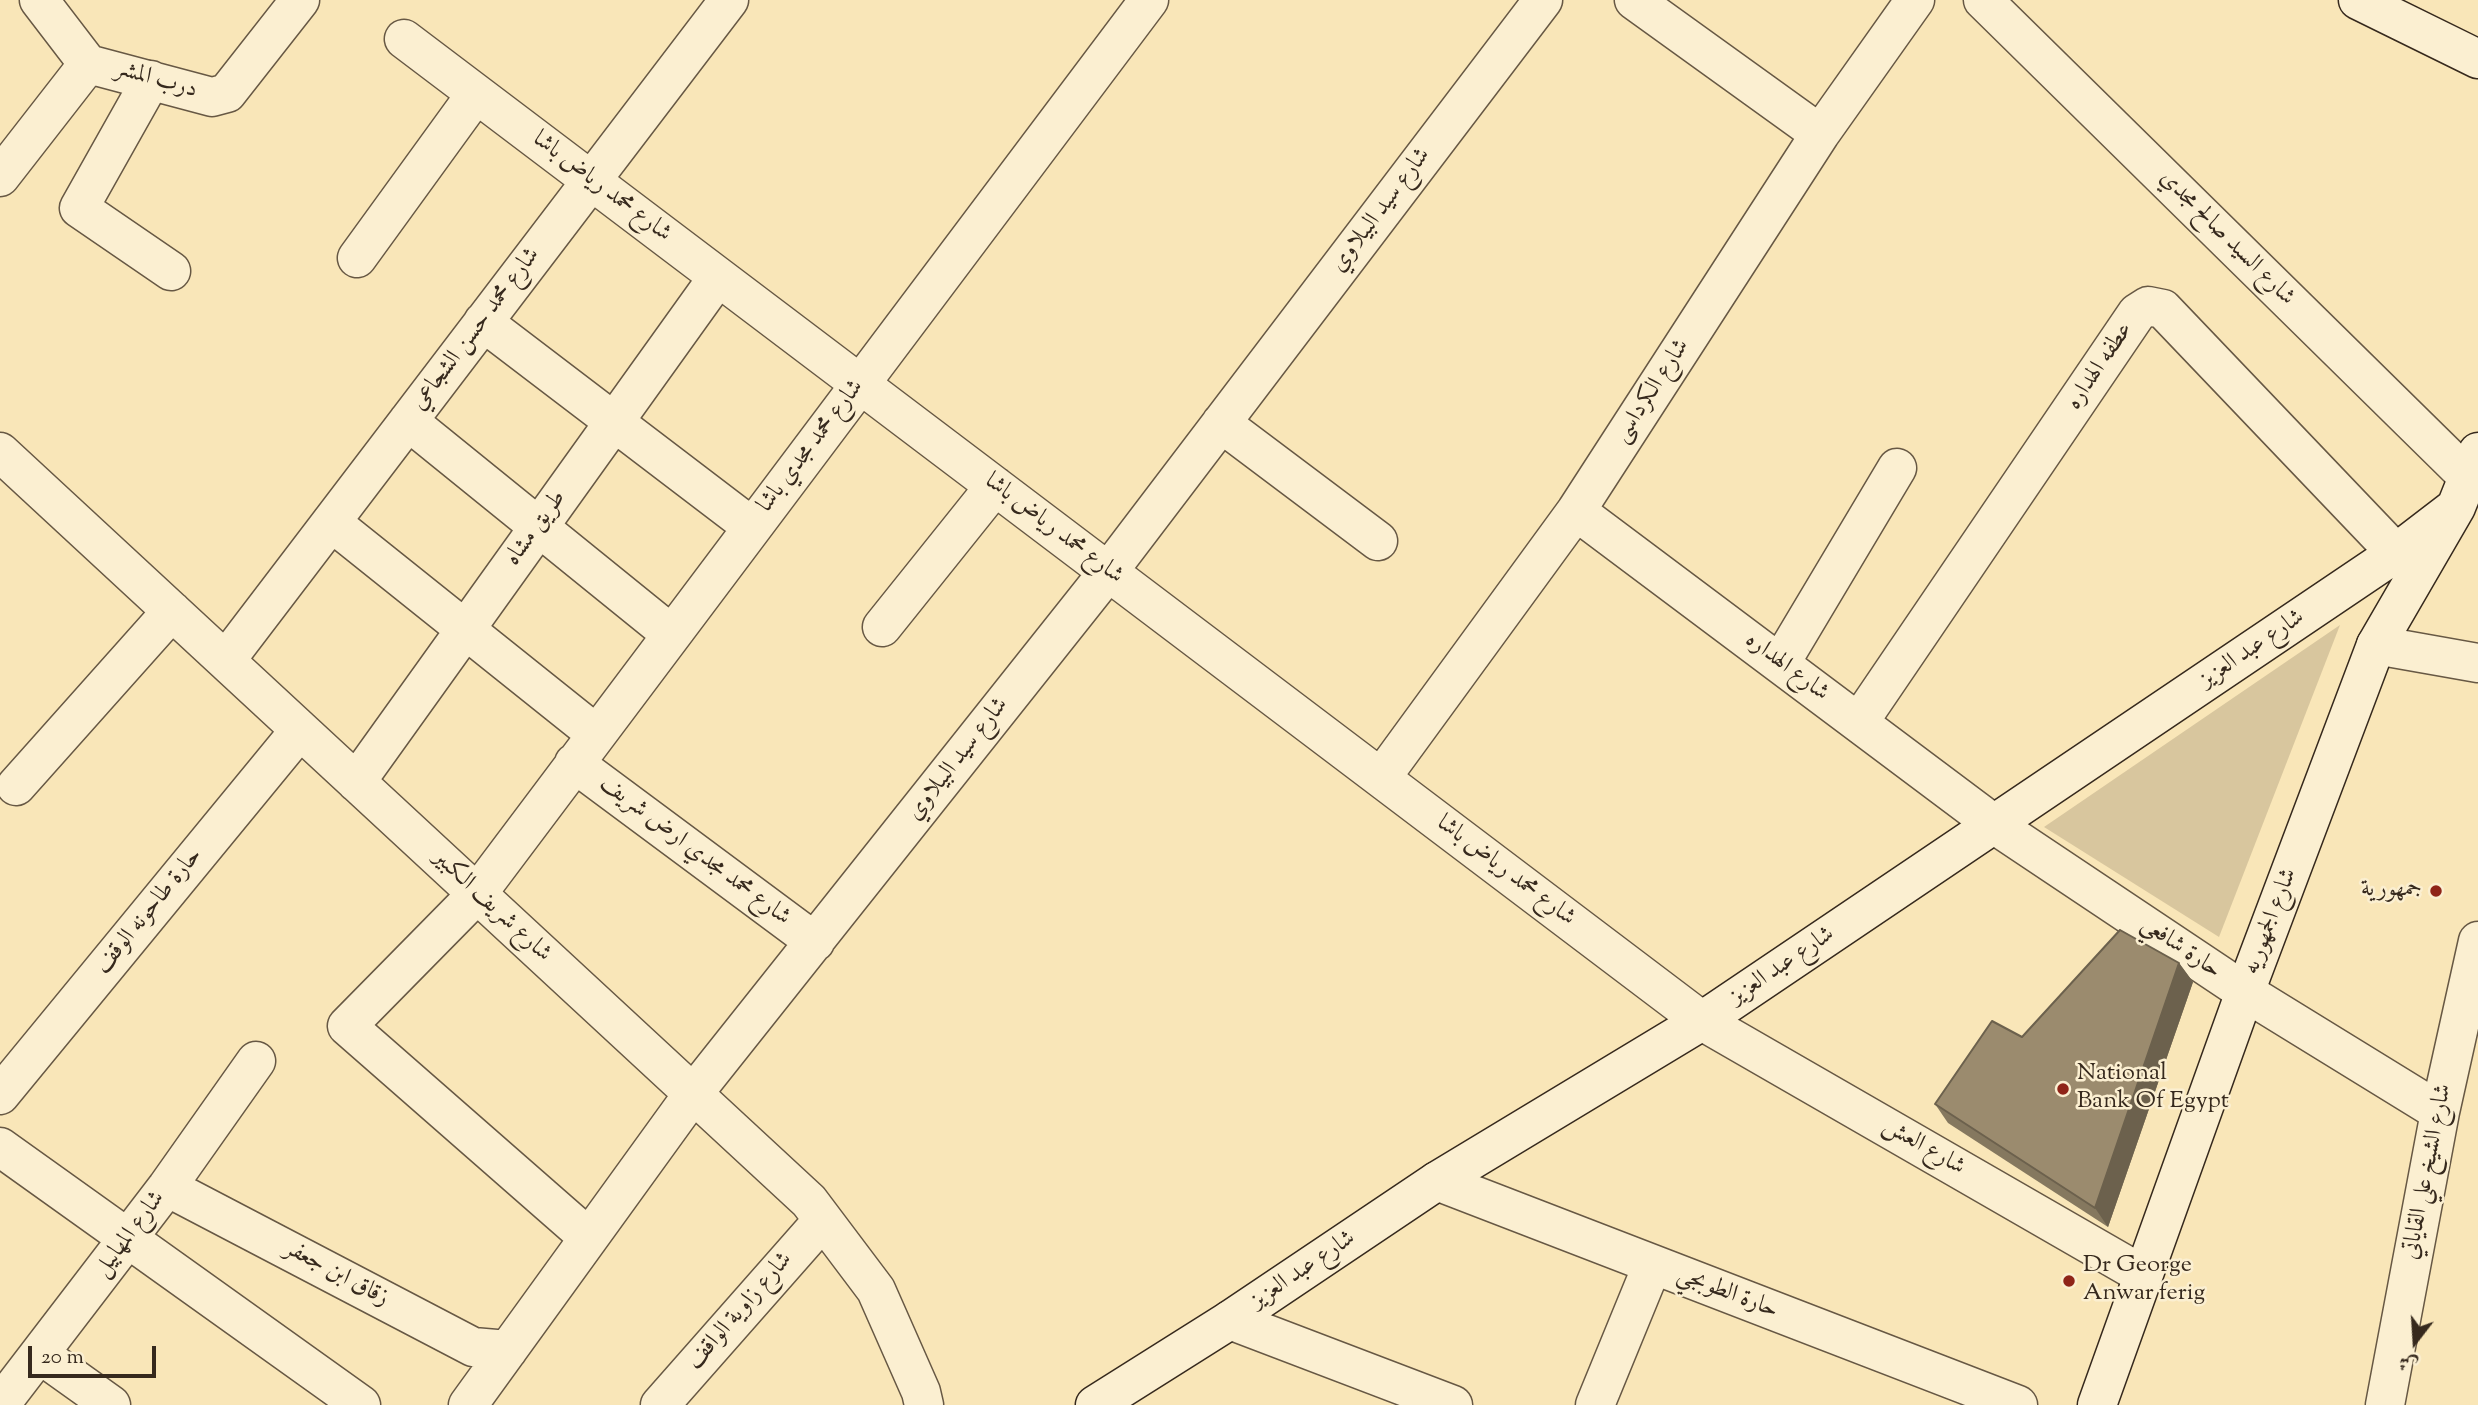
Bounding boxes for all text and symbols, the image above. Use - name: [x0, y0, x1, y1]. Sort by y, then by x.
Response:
- street label: درب المشر: [112, 56, 200, 106]
- street label: شارع محمد رياض باشا: [526, 126, 676, 250]
- street label: شارع سيد البيلاوي: [1326, 143, 1438, 279]
- street label: شارع السيد صالح مجدي: [2152, 165, 2300, 313]
- street label: شارع محمد حسن الشجاعي: [406, 243, 548, 417]
- street label: عطفه الهداره: [2061, 318, 2141, 416]
- street label: شارع الكرداسى: [1609, 335, 1697, 449]
- street label: شارع محمد مجدي باشا: [753, 375, 871, 519]
- street label: شارع محمد رياض باشا: [978, 468, 1128, 592]
- street label: طريق مشاه: [500, 486, 574, 572]
- street label: شارع عبد العزيز: [2195, 604, 2311, 696]
- street label: شارع الهداره: [1738, 627, 1834, 709]
- street label: شارع سيد البيلاوي: [902, 693, 1016, 827]
- street label: شارع محمد مجدي ارض شريف: [593, 771, 795, 933]
- street label: شارع محمد رياض باشا: [1430, 810, 1580, 934]
- street label: حارة طاحونه الوقف: [90, 843, 210, 981]
- street label: شارع شريف الكبير: [426, 845, 556, 969]
- street label: شارع الجمهوريه: [2239, 865, 2305, 979]
- place label: جمهورية: [2361, 877, 2422, 905]
- marker: جمهورية: [2428, 883, 2444, 899]
- street label: حارة شافعي: [2134, 912, 2226, 986]
- street label: شارع عبد العزيز: [1725, 921, 1841, 1013]
- place label: National Bank Of Egypt: [2077, 1061, 2229, 1117]
- marker: National Bank Of Egypt: [2055, 1081, 2071, 1097]
- street label: شارع الشيخ علي القاياتي: [2398, 1082, 2460, 1262]
- street label: شارع العش: [1876, 1113, 1970, 1183]
- street label: شارع المهابيل: [89, 1186, 173, 1284]
- street label: شارع عبد العزيز: [1246, 1225, 1362, 1317]
- street label: زقاق ابن جعفر: [279, 1236, 393, 1314]
- street label: شارع زاوية الواقف: [682, 1247, 800, 1377]
- place label: Dr George Anwar ferig: [2083, 1253, 2205, 1309]
- street label: حارة الطوبجي: [1672, 1262, 1782, 1326]
- marker: Dr George Anwar ferig: [2061, 1273, 2077, 1289]
- north arrow: [2380, 1307, 2450, 1377]
- scale bar: [32, 1332, 159, 1376]
- text: 20 m: [41, 1343, 84, 1373]
- text: ش: [2396, 1347, 2422, 1378]

